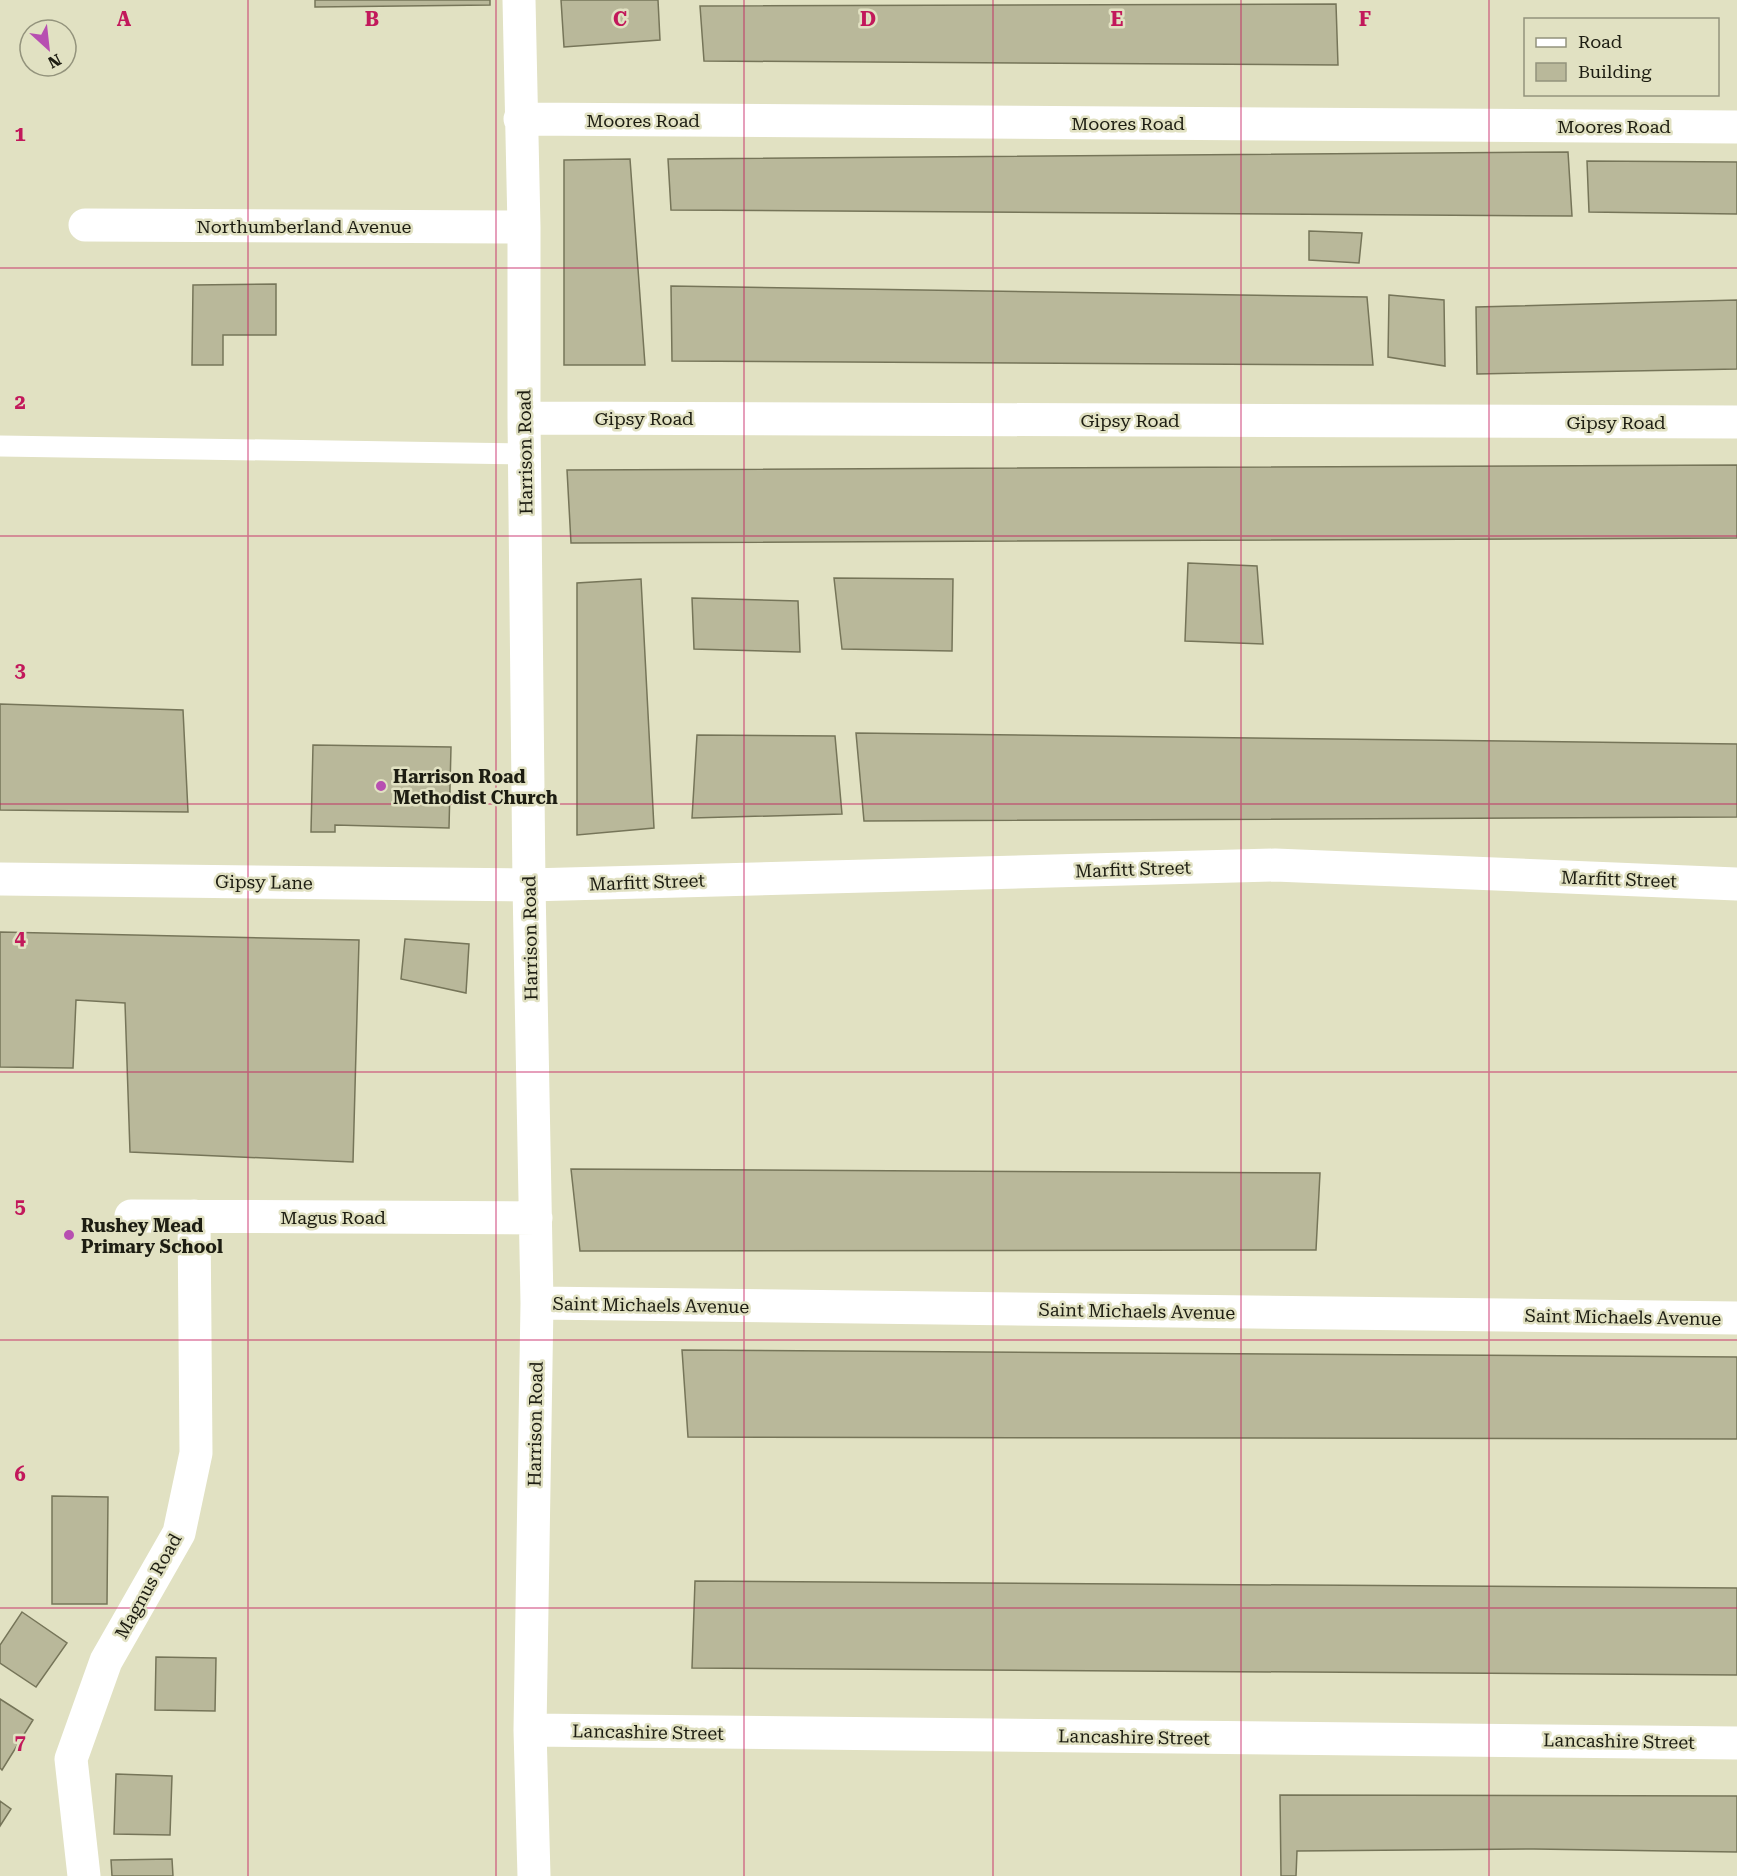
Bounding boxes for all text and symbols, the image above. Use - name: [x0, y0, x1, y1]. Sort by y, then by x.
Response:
- text: A: [117, 7, 132, 31]
- text: B: [365, 7, 379, 31]
- text: C: [613, 7, 627, 31]
- text: D: [860, 7, 876, 31]
- text: E: [1111, 7, 1124, 31]
- text: F: [1359, 7, 1371, 31]
- north arrow: [18, 18, 78, 78]
- legend: [1524, 18, 1719, 96]
- text: Road: [1578, 31, 1623, 52]
- text: N: [45, 50, 64, 72]
- text: Building: [1578, 61, 1652, 82]
- street label: Moores Road: [586, 110, 700, 131]
- street label: Moores Road: [1071, 113, 1185, 134]
- street label: Moores Road: [1557, 116, 1671, 137]
- text: 1: [14, 122, 26, 146]
- street label: Northumberland Avenue: [197, 216, 412, 237]
- street label: Harrison Road: [513, 389, 537, 515]
- text: 2: [14, 390, 26, 414]
- street label: Gipsy Road: [594, 408, 694, 429]
- street label: Gipsy Road: [1080, 410, 1180, 431]
- street label: Gipsy Road: [1566, 412, 1666, 433]
- text: 3: [14, 658, 26, 682]
- place label: Harrison Road Methodist Church: [393, 766, 558, 808]
- marker: Harrison Road Methodist Church: [374, 779, 388, 793]
- street label: Marfitt Street: [1075, 856, 1192, 882]
- street label: Marfitt Street: [1561, 866, 1678, 892]
- street label: Marfitt Street: [589, 869, 706, 895]
- street label: Gipsy Lane: [215, 871, 313, 893]
- street label: Harrison Road: [518, 875, 542, 1001]
- text: 4: [14, 926, 26, 950]
- text: 5: [14, 1194, 26, 1218]
- street label: Magus Road: [280, 1207, 386, 1228]
- place label: Rushey Mead Primary School: [81, 1215, 223, 1257]
- marker: Rushey Mead Primary School: [62, 1228, 76, 1242]
- street label: Saint Michaels Avenue: [552, 1293, 750, 1317]
- street label: Saint Michaels Avenue: [1038, 1299, 1236, 1323]
- street label: Saint Michaels Avenue: [1524, 1305, 1722, 1329]
- street label: Harrison Road: [523, 1361, 547, 1487]
- text: 6: [14, 1462, 26, 1486]
- street label: Magnus Road: [110, 1529, 186, 1642]
- street label: Lancashire Street: [572, 1720, 724, 1744]
- street label: Lancashire Street: [1058, 1725, 1210, 1749]
- street label: Lancashire Street: [1543, 1729, 1695, 1753]
- text: 7: [14, 1730, 26, 1754]

